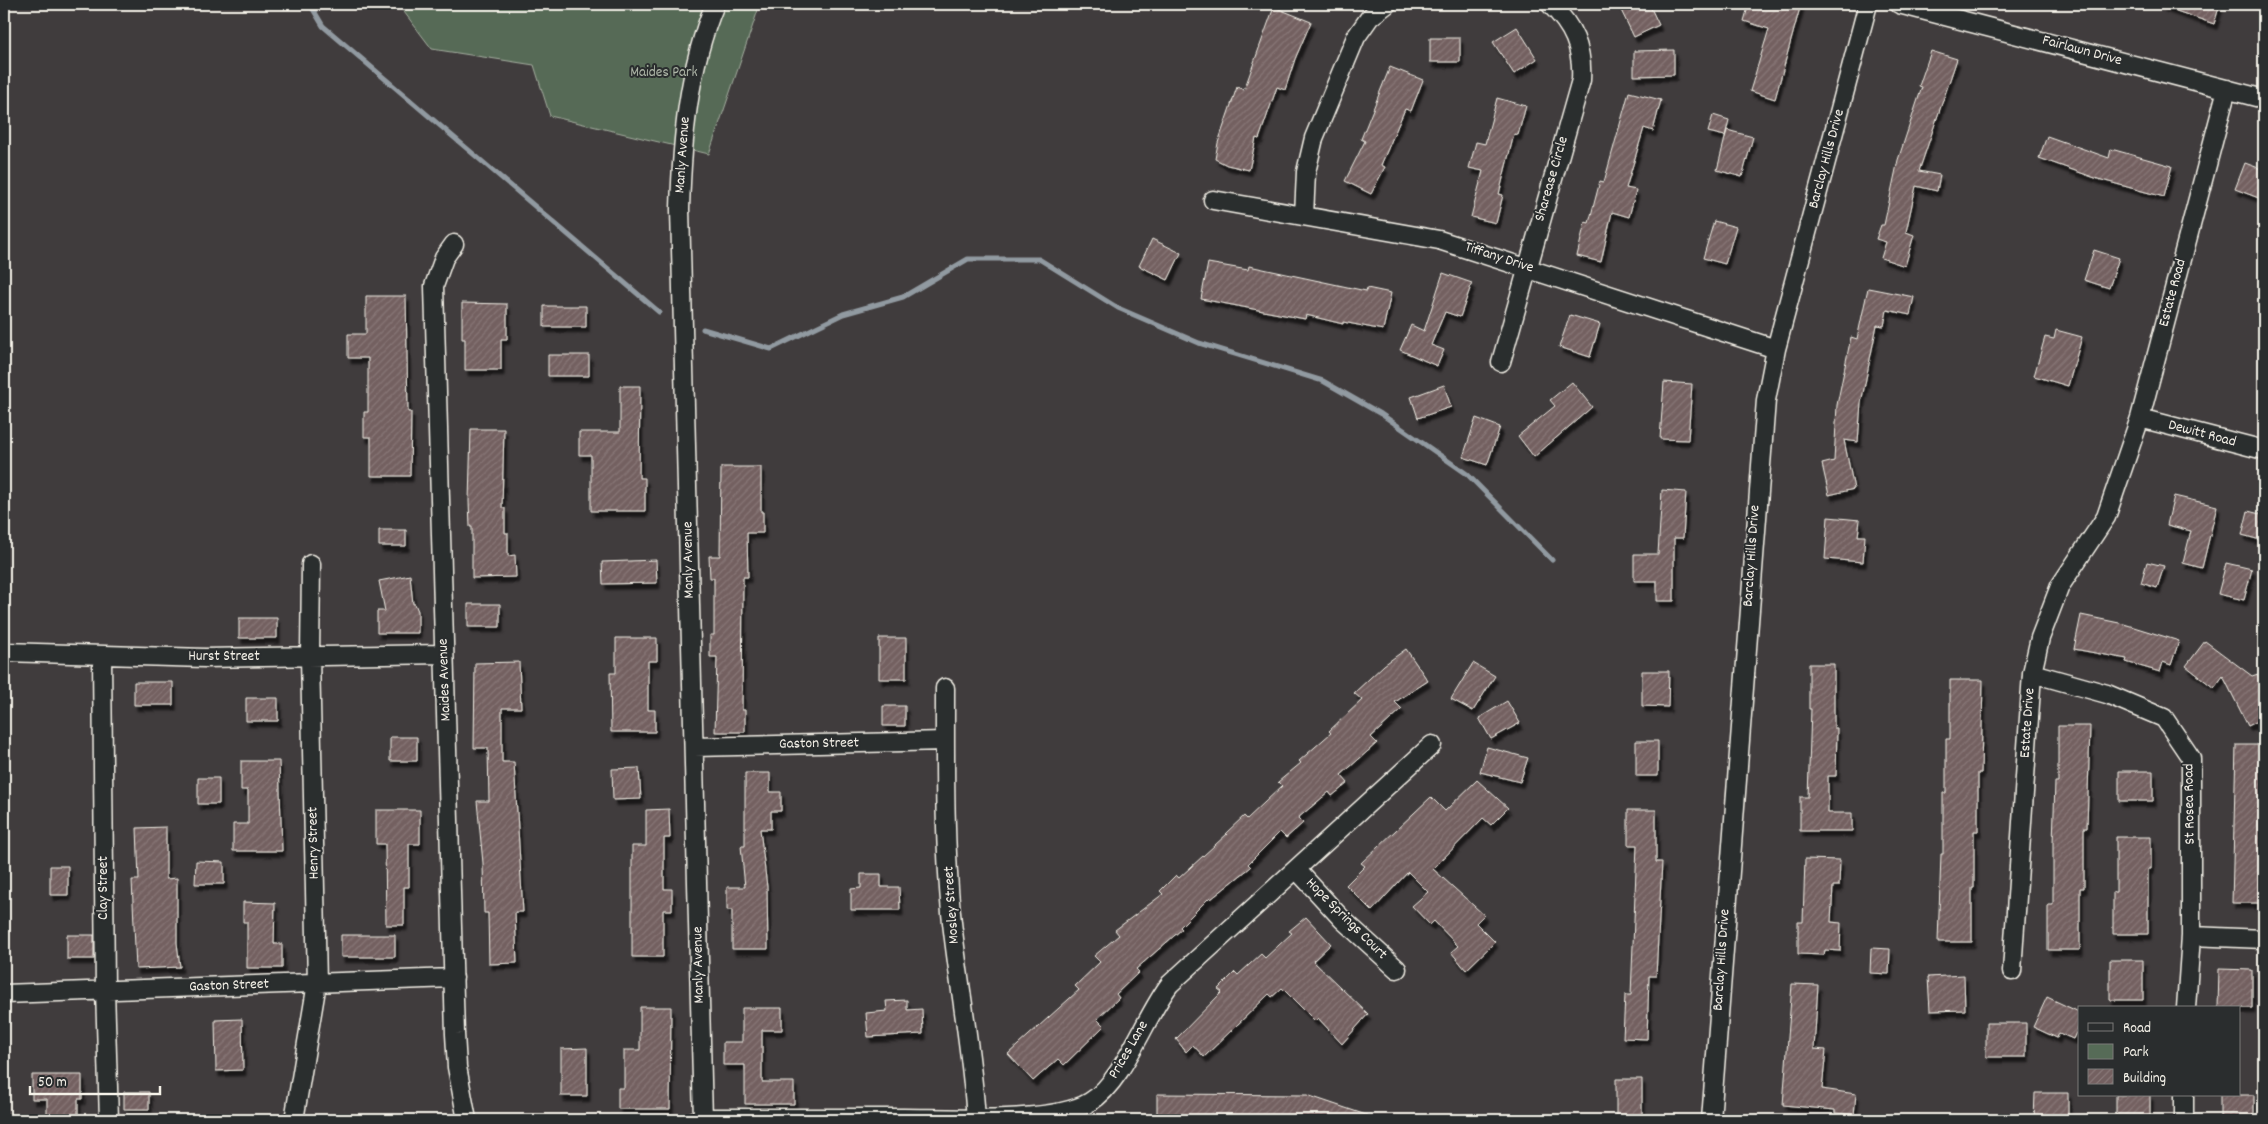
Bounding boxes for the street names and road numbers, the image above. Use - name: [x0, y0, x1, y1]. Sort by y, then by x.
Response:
- street label: Fairlawn Drive: [2040, 30, 2125, 72]
- street label: Barclay Hills Drive: [1803, 106, 1851, 211]
- street label: Manly Avenue: [669, 115, 697, 194]
- street label: Sharease Circle: [1529, 133, 1575, 224]
- street label: Tiffany Drive: [1462, 237, 1537, 280]
- street label: Estate Road: [2153, 257, 2193, 329]
- street label: Dewitt Road: [2166, 414, 2238, 454]
- street label: Barclay Hills Drive: [1737, 504, 1767, 608]
- street label: Manly Avenue: [677, 521, 701, 599]
- street label: Maides Avenue: [433, 638, 457, 722]
- street label: Hurst Street: [188, 646, 260, 668]
- street label: Estate Drive: [2015, 687, 2041, 759]
- street label: Gaston Street: [779, 732, 860, 756]
- street label: St Rosea Road: [2178, 763, 2202, 845]
- street label: Henry Street: [302, 806, 326, 880]
- street label: Clay Street: [93, 856, 115, 920]
- street label: Mosley Street: [938, 865, 966, 945]
- street label: Hope Springs Court: [1300, 873, 1392, 965]
- street label: Barclay Hills Drive: [1707, 908, 1737, 1012]
- street label: Manly Avenue: [687, 926, 711, 1004]
- street label: Gaston Street: [189, 974, 270, 998]
- street label: Prices Lane: [1103, 1016, 1155, 1083]

